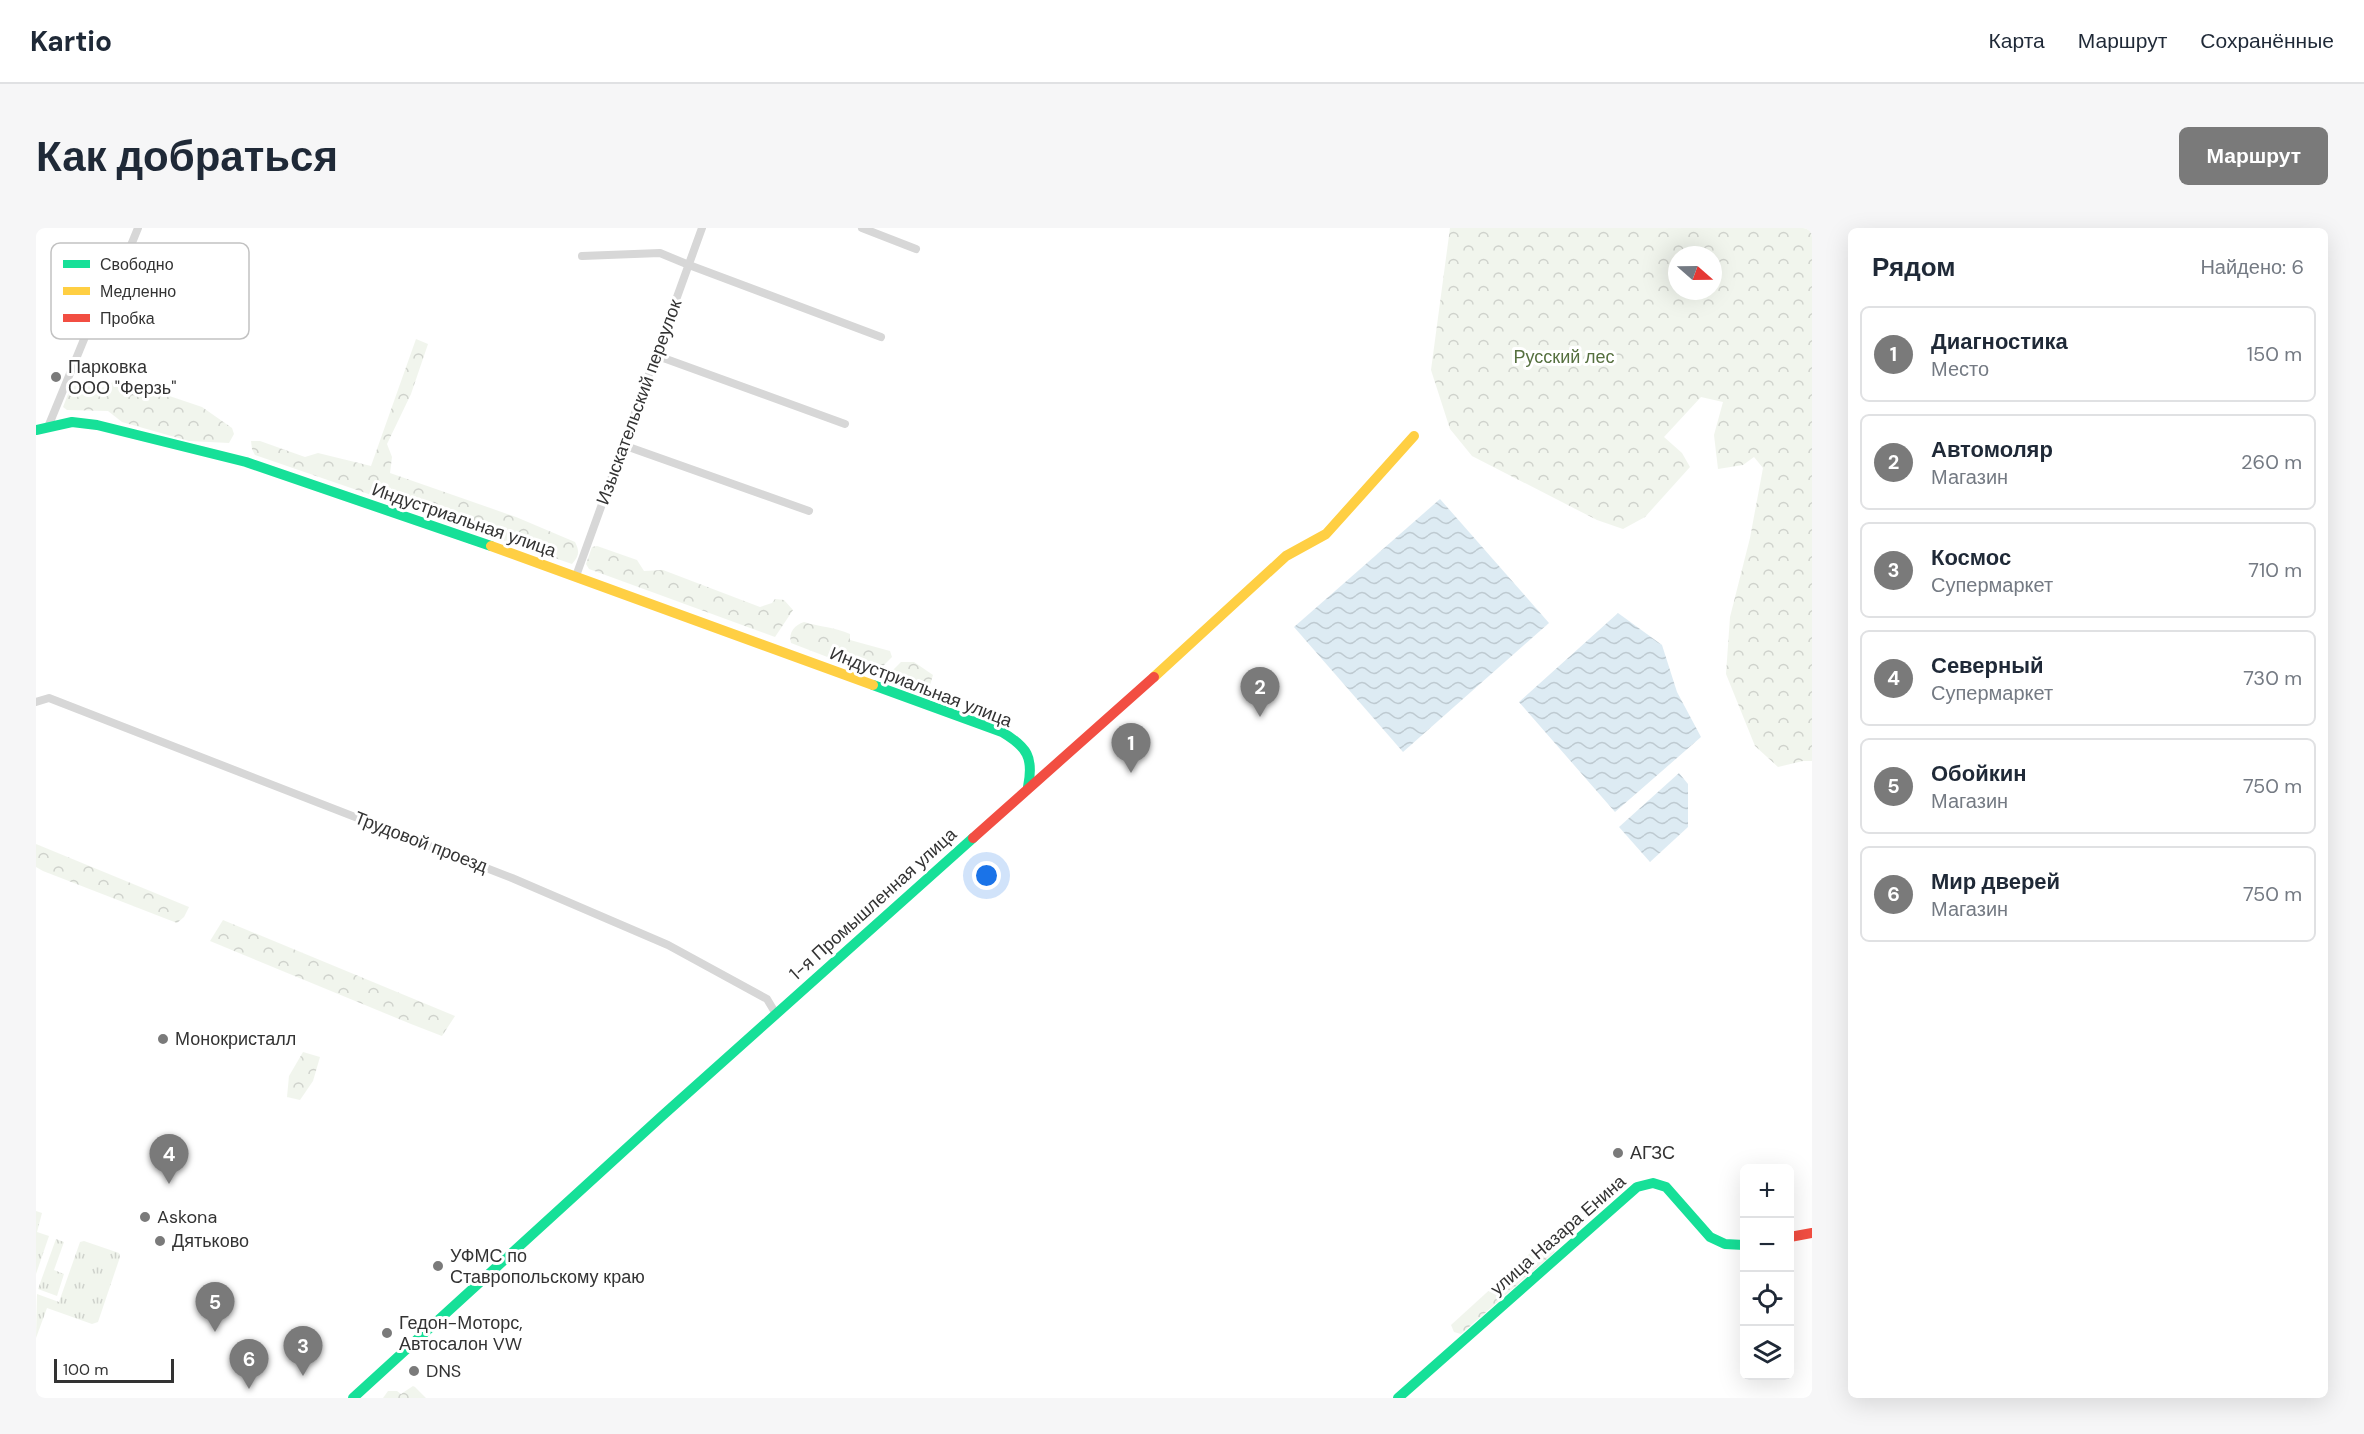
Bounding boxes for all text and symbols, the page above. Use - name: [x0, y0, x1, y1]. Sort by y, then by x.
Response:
- text: Kartio: [30, 23, 112, 60]
- text: Карта: [1989, 27, 2045, 55]
- text: Маршрут: [2078, 27, 2167, 55]
- text: Сохранённые: [2200, 27, 2334, 55]
- button: Маршрут: [2179, 127, 2328, 185]
- text: Как добраться: [36, 129, 338, 184]
- legend: [51, 243, 249, 339]
- north arrow: [1668, 246, 1722, 300]
- text: Рядом: [1872, 250, 1955, 284]
- text: Свободно: [100, 254, 174, 275]
- text: Найдено: 6: [2200, 254, 2304, 280]
- text: Медленно: [100, 281, 176, 302]
- street label: Изыскательский переулок: [591, 296, 687, 508]
- text: Пробка: [100, 308, 155, 329]
- text: Диагностика: [1931, 327, 2068, 356]
- text: 1: [1890, 341, 1897, 367]
- text: 150 m: [2247, 341, 2302, 367]
- park label: Русский лес: [1513, 345, 1615, 369]
- place label: Парковка ООО "Ферзь": [68, 355, 176, 400]
- text: Место: [1931, 356, 1989, 382]
- marker: Парковка ООО "Ферзь": [49, 370, 63, 384]
- text: Автомоляр: [1931, 435, 2053, 464]
- text: 2: [1888, 449, 1899, 475]
- text: 260 m: [2241, 449, 2302, 475]
- text: Магазин: [1931, 464, 2008, 490]
- street label: Индустриальная улица: [369, 477, 560, 563]
- text: Космос: [1931, 543, 2011, 572]
- text: 3: [1887, 557, 1900, 583]
- text: 710 m: [2248, 557, 2302, 583]
- text: Супермаркет: [1931, 572, 2053, 598]
- street label: Индустриальная улица: [826, 641, 1016, 733]
- text: Северный: [1931, 651, 2044, 680]
- text: 4: [1887, 665, 1900, 691]
- text: 730 m: [2243, 665, 2302, 691]
- pin: 2: [1240, 668, 1280, 717]
- text: Супермаркет: [1931, 680, 2053, 706]
- pin: 1: [1112, 724, 1150, 773]
- text: Обойкин: [1931, 759, 2027, 788]
- text: 5: [1887, 773, 1900, 799]
- text: 750 m: [2243, 773, 2302, 799]
- text: Магазин: [1931, 788, 2008, 814]
- street label: Трудовой проезд: [351, 806, 491, 879]
- street label: 1-я Промышленная улица: [784, 822, 962, 986]
- your location: [972, 861, 1001, 890]
- text: Мир дверей: [1931, 867, 2060, 896]
- text: 6: [1887, 881, 1900, 907]
- text: 750 m: [2243, 881, 2302, 907]
- text: Магазин: [1931, 896, 2008, 922]
- place label: Монокристалл: [175, 1027, 296, 1051]
- marker: Монокристалл: [156, 1032, 170, 1046]
- pin: 4: [150, 1134, 188, 1184]
- place label: АГЗС: [1630, 1141, 1675, 1165]
- marker: АГЗС: [1611, 1146, 1625, 1160]
- map controls: [1740, 1164, 1794, 1380]
- button: +: [1740, 1164, 1794, 1218]
- street label: улица Назара Енина: [1485, 1169, 1632, 1301]
- place label: Askona: [157, 1205, 217, 1229]
- marker: Askona: [138, 1210, 152, 1224]
- button: −: [1740, 1218, 1794, 1272]
- place label: Дятьково: [172, 1229, 249, 1253]
- marker: Дятьково: [153, 1234, 167, 1248]
- place label: УФМС по Ставропольскому краю: [450, 1244, 645, 1289]
- marker: УФМС по Ставропольскому краю: [431, 1259, 445, 1273]
- button: locate: [1740, 1272, 1794, 1326]
- pin: 5: [196, 1282, 234, 1332]
- place label: Гедон-Моторс, Автосалон VW: [399, 1311, 523, 1356]
- pin: 3: [284, 1326, 322, 1376]
- marker: Гедон-Моторс, Автосалон VW: [380, 1326, 394, 1340]
- button: layers: [1740, 1326, 1794, 1380]
- pin: 6: [230, 1340, 268, 1389]
- scale bar: [54, 1356, 174, 1384]
- text: 100 m: [63, 1359, 108, 1380]
- place label: DNS: [426, 1359, 461, 1383]
- marker: DNS: [407, 1364, 421, 1378]

